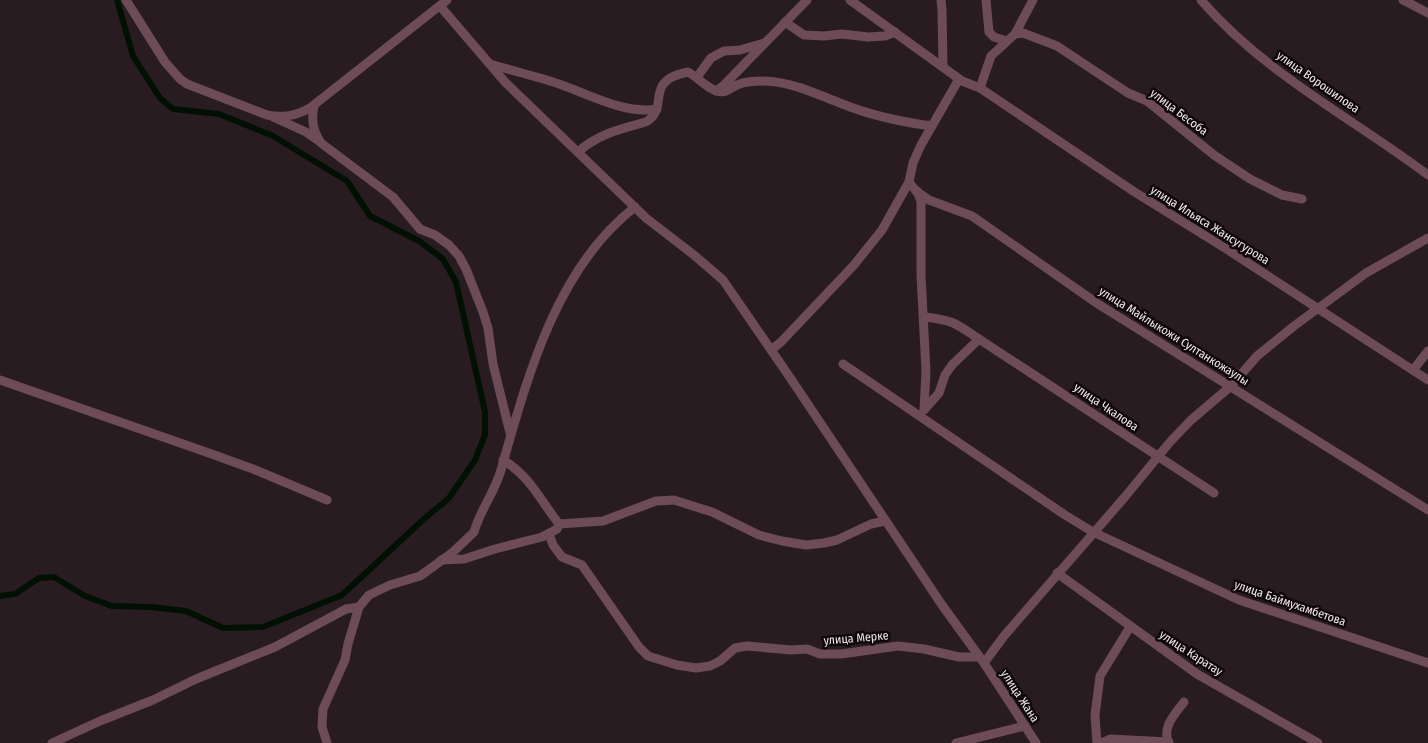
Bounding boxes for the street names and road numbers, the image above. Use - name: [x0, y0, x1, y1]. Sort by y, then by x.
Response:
- street label: улица Ворошилова: [1274, 48, 1362, 116]
- street label: улица Бесоба: [1147, 86, 1211, 138]
- street label: улица Ильяса Жансугурова: [1148, 183, 1272, 267]
- street label: улица Майлыкожи Султанкожаулы: [1096, 284, 1252, 388]
- street label: улица Чкалова: [1071, 380, 1141, 434]
- street label: улица Баймухамбетова: [1232, 577, 1348, 629]
- street label: улица Каратау: [1157, 627, 1226, 679]
- street label: улица Мерке: [823, 628, 889, 648]
- street label: улица Жана: [998, 667, 1042, 725]

